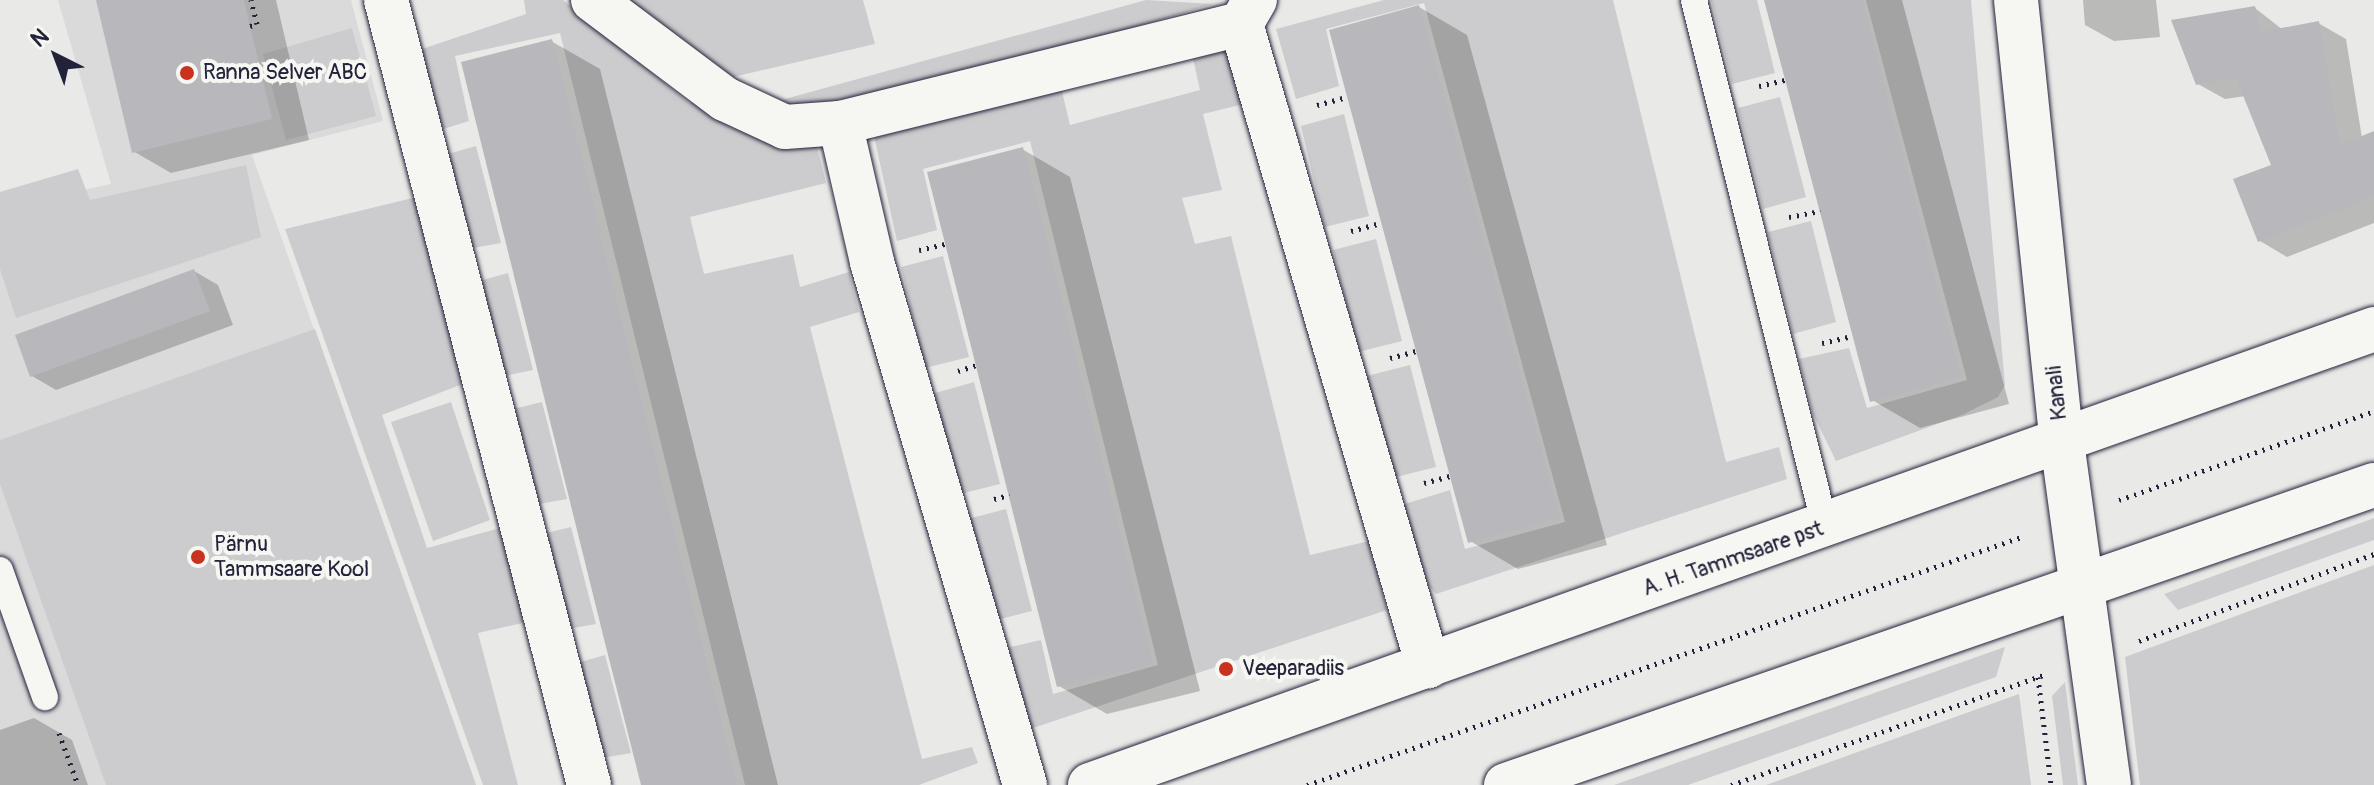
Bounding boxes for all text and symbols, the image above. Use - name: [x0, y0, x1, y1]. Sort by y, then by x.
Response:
- north arrow: [16, 16, 96, 96]
- text: N: [25, 23, 55, 54]
- place label: Ranna Selver ABC: [203, 60, 367, 86]
- marker: Ranna Selver ABC: [178, 64, 196, 82]
- street label: Kanali: [2041, 364, 2073, 422]
- street label: A. H. Tammsaare pst: [1639, 516, 1827, 602]
- place label: Pärnu Tammsaare Kool: [214, 531, 369, 582]
- marker: Pärnu Tammsaare Kool: [189, 548, 207, 566]
- place label: Veeparadiis: [1242, 656, 1344, 682]
- marker: Veeparadiis: [1217, 660, 1235, 678]

